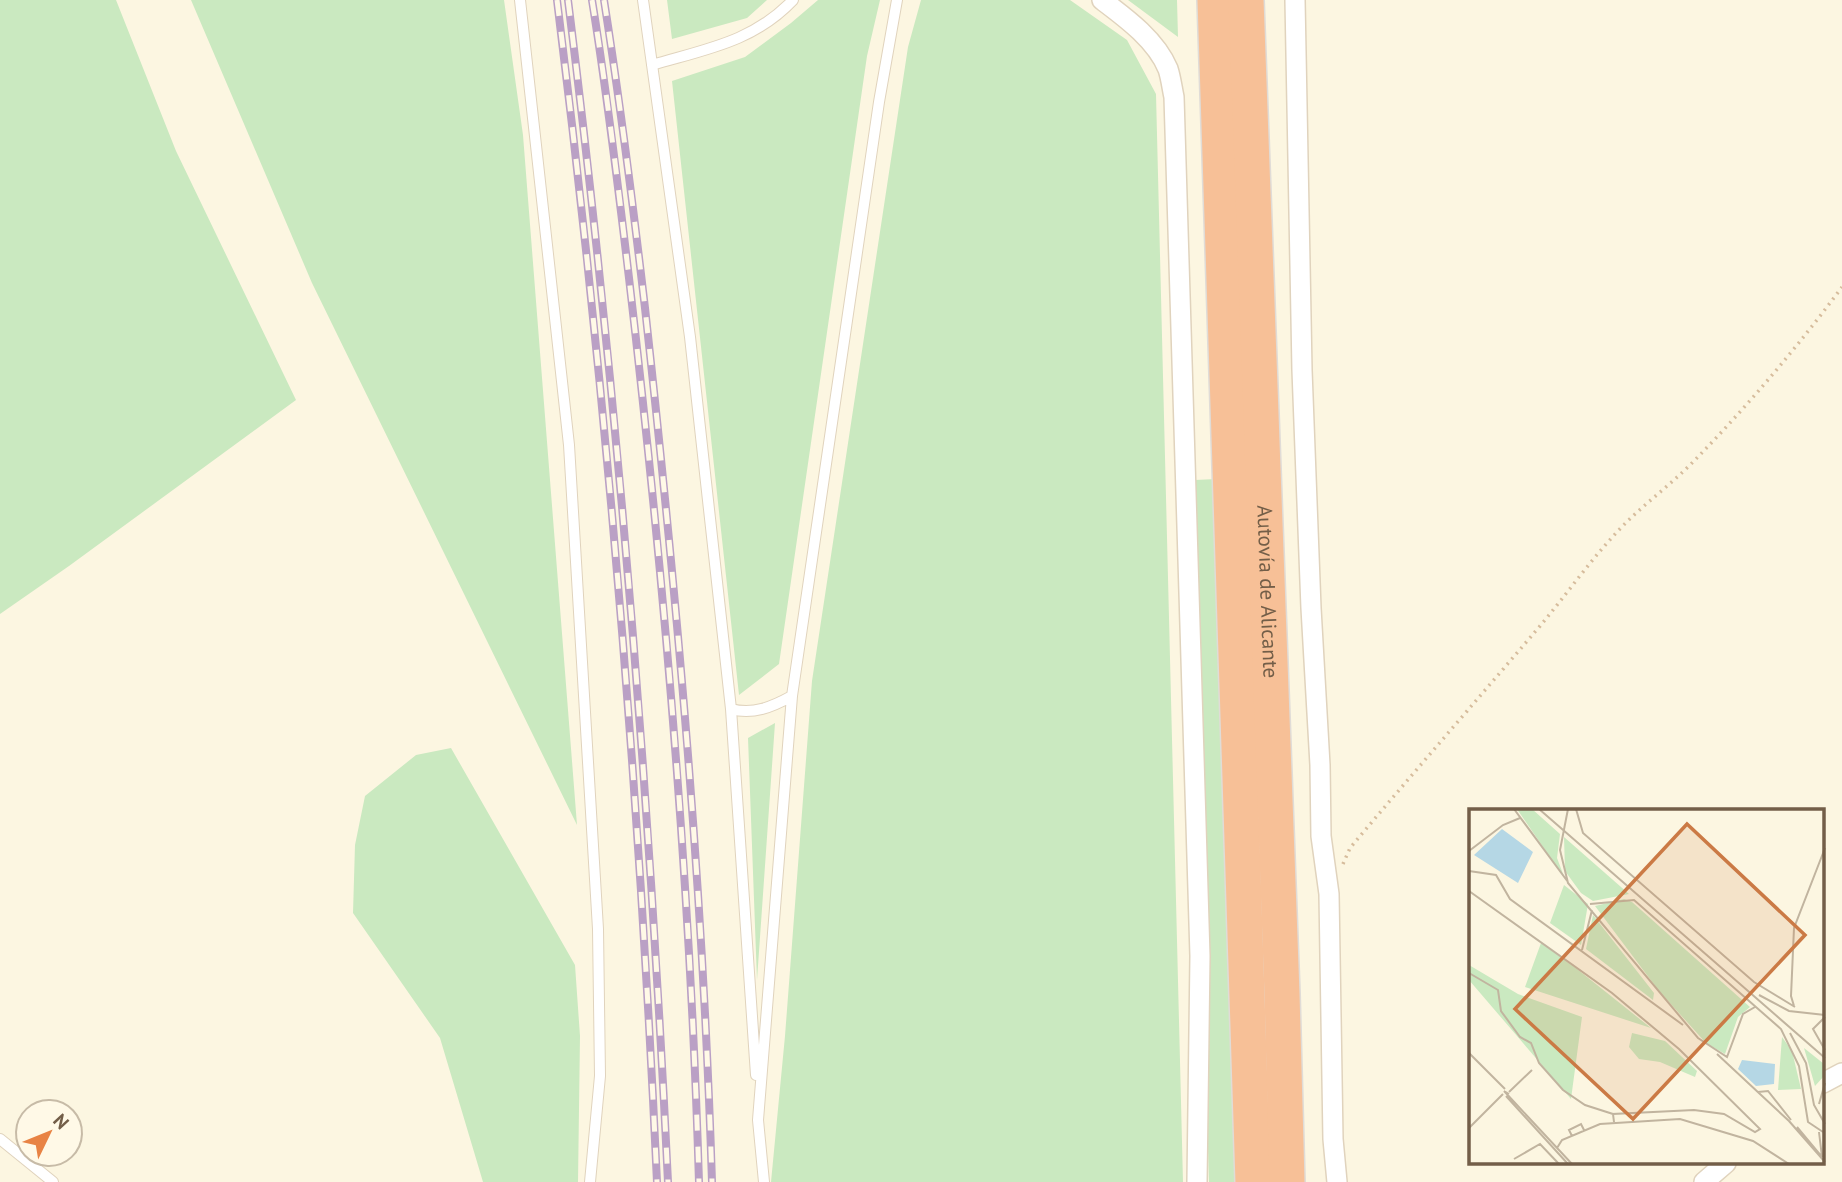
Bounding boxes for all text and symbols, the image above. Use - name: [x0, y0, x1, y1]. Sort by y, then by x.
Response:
- street label: Autovía de Alicante: [1251, 505, 1285, 679]
- inset map: [1469, 809, 1825, 1164]
- north arrow: [14, 1098, 84, 1168]
- text: N: [48, 1109, 74, 1134]

